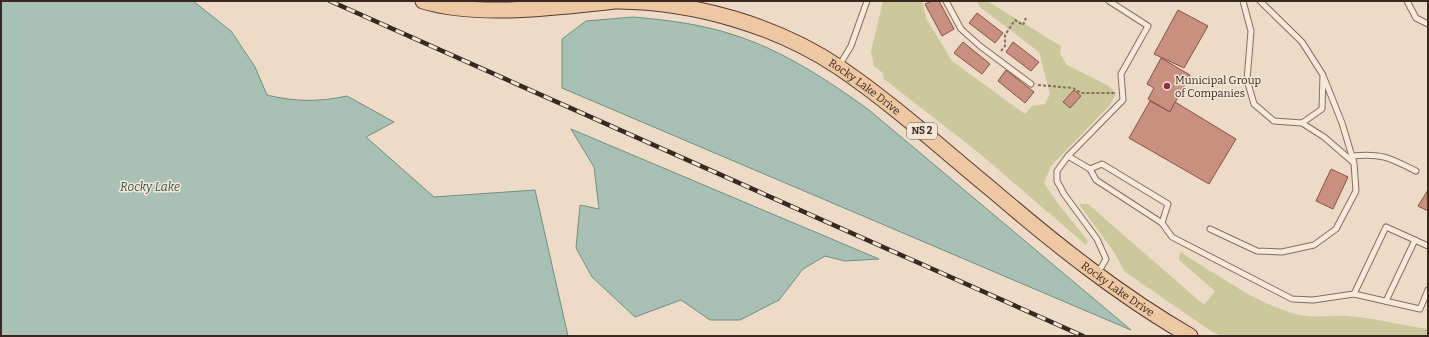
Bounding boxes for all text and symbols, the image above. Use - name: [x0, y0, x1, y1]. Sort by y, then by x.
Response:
- street label: Rocky Lake Drive: [826, 56, 903, 118]
- place label: Municipal Group of Companies: [1175, 74, 1261, 100]
- marker: Municipal Group of Companies: [1162, 81, 1172, 91]
- road number: NS 2: [907, 123, 937, 139]
- water label: Rocky Lake: [120, 180, 180, 194]
- street label: Rocky Lake Drive: [1079, 259, 1157, 319]

